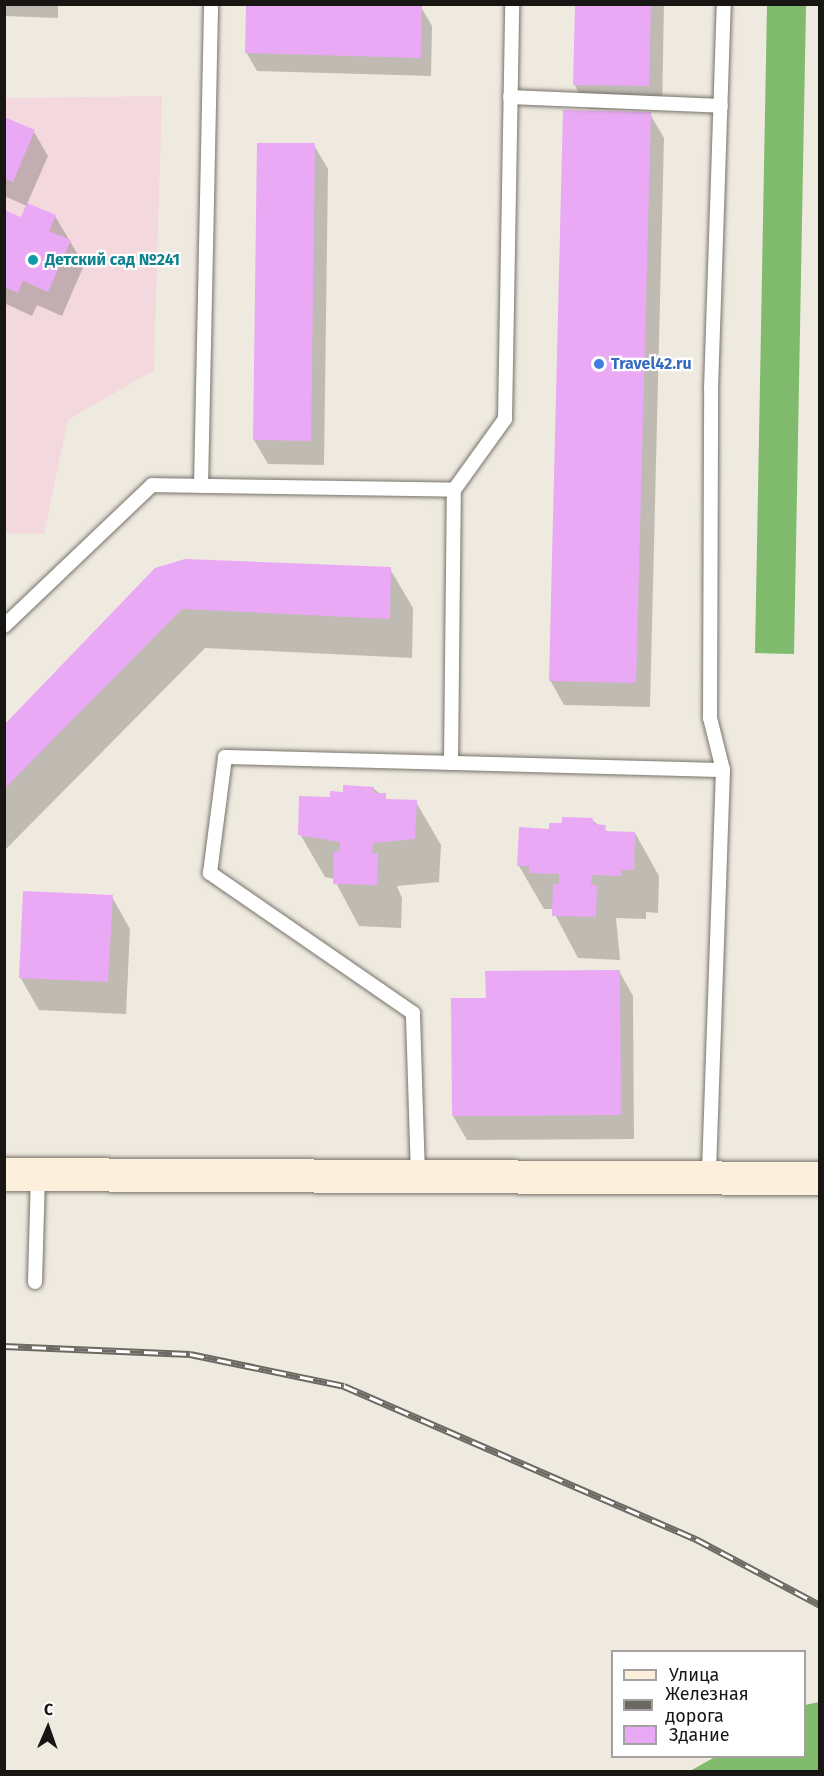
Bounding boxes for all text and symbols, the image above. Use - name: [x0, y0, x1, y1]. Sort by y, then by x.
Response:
- place label: Детский сад №241: [45, 250, 180, 270]
- marker: Детский сад №241: [26, 253, 40, 267]
- place label: Travel42.ru: [611, 354, 692, 374]
- marker: Travel42.ru: [592, 357, 606, 371]
- legend: [611, 1650, 806, 1758]
- text: Улица: [669, 1664, 719, 1686]
- text: Железная дорога: [665, 1683, 749, 1727]
- north arrow: [18, 1698, 78, 1758]
- text: С: [44, 1700, 54, 1719]
- text: Здание: [669, 1724, 730, 1746]

